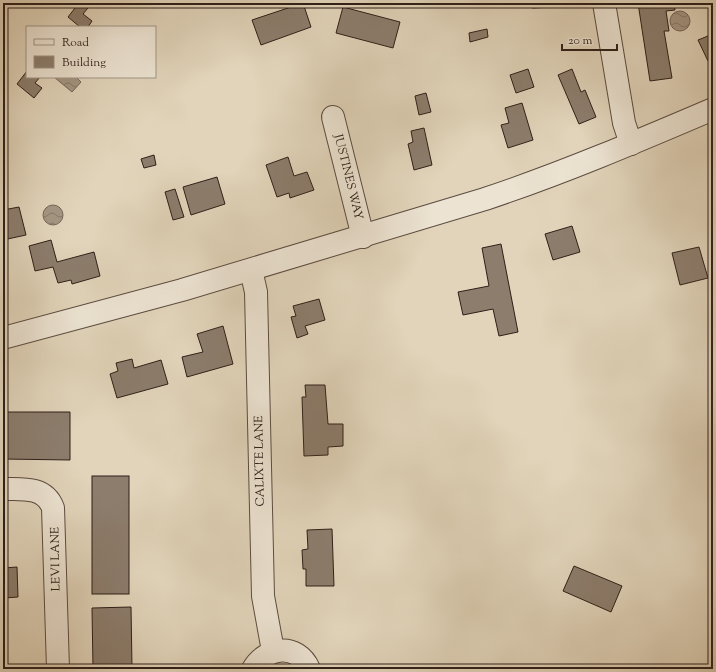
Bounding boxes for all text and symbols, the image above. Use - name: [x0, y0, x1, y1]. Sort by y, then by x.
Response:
- legend: [26, 26, 156, 78]
- scale bar: [562, 26, 617, 52]
- text: 20 m: [568, 32, 593, 50]
- text: Road: [62, 34, 89, 52]
- text: Building: [62, 54, 106, 72]
- street label: JUSTINES WAY: [328, 131, 367, 222]
- street label: CALIXTE LANE: [250, 415, 270, 507]
- street label: LEVI LANE: [46, 526, 66, 591]

